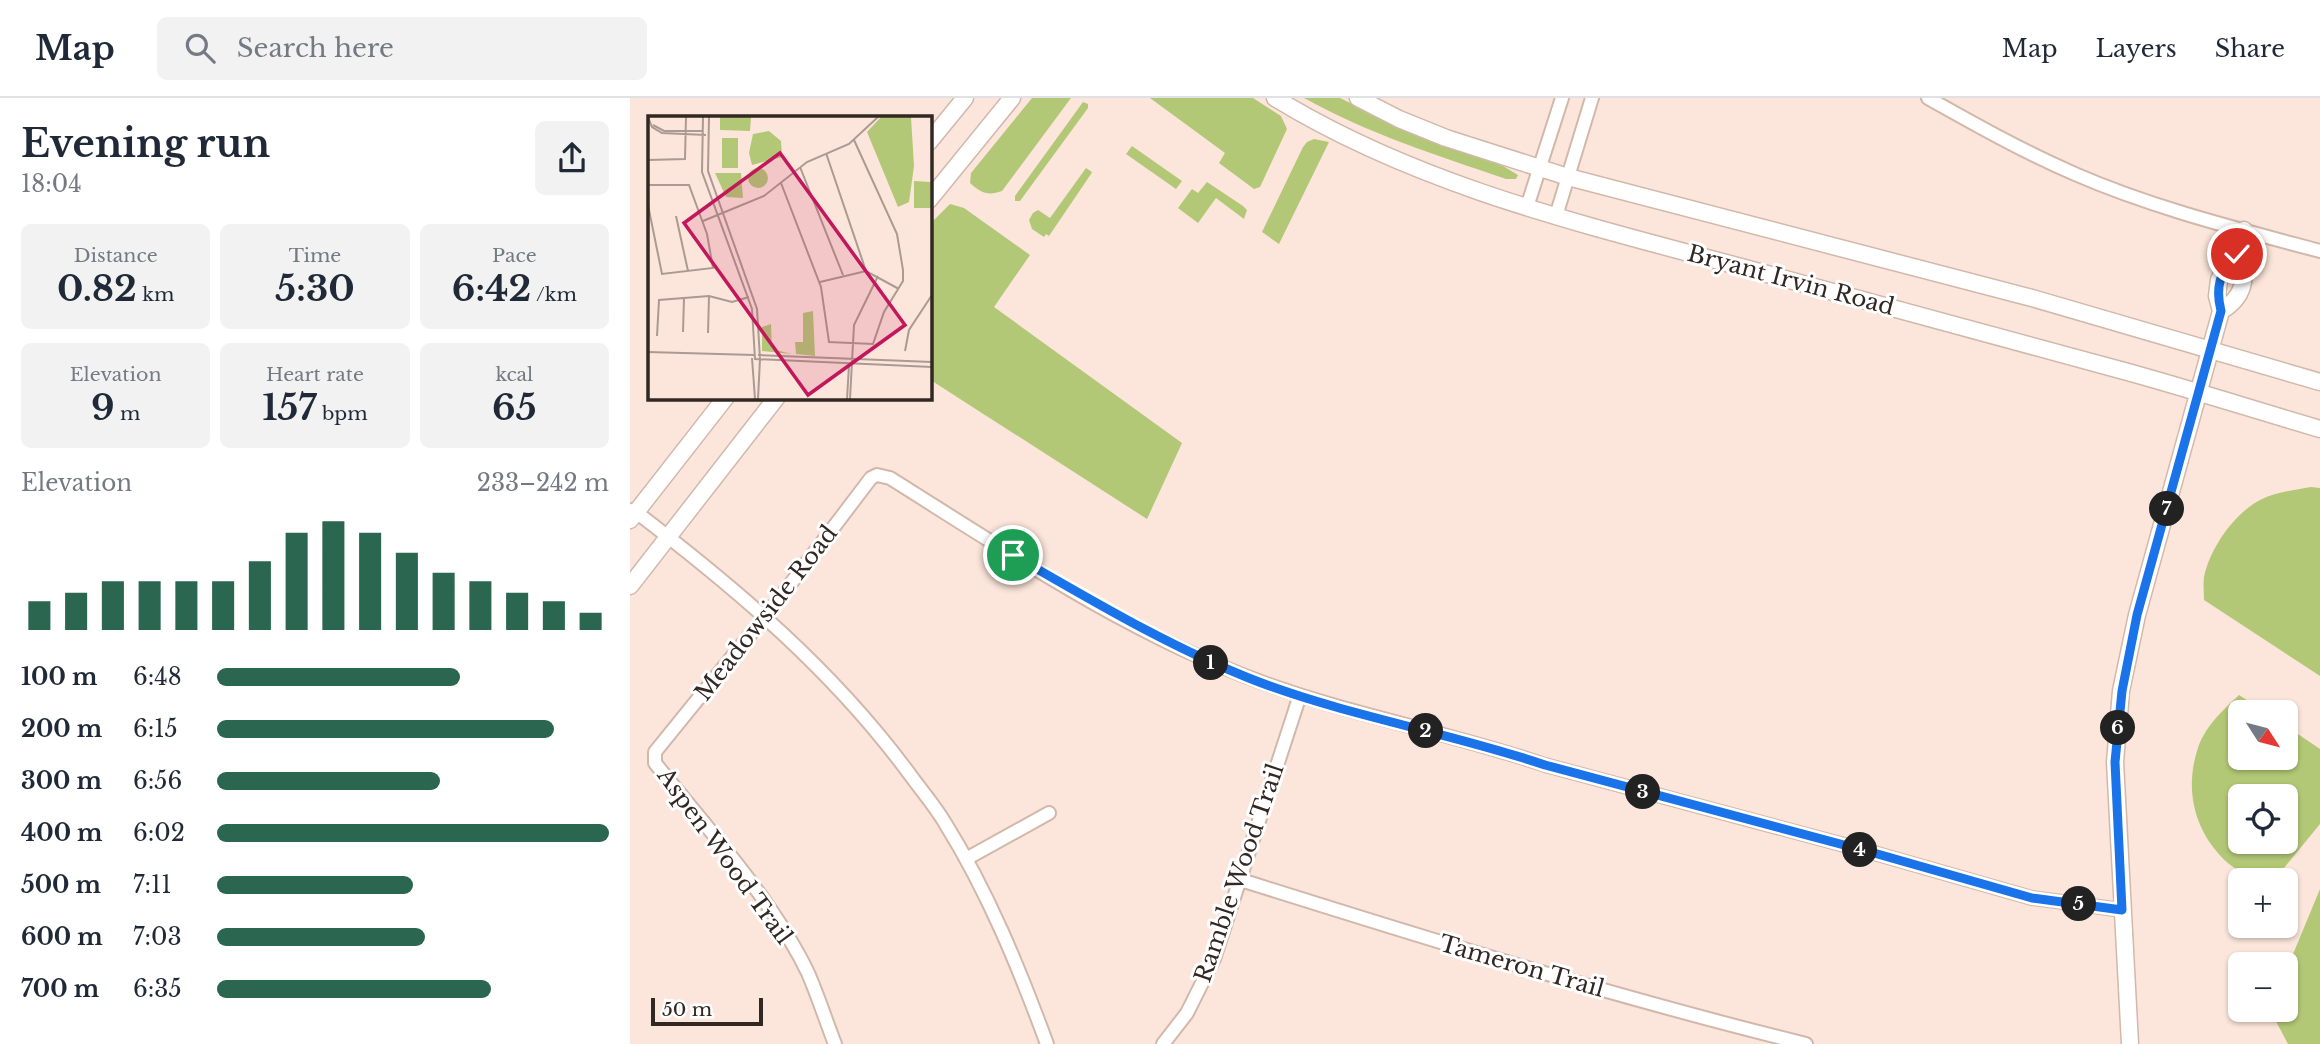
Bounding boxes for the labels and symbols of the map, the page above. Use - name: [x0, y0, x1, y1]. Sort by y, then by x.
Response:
- inset map: [648, 116, 931, 399]
- pin: [2207, 224, 2267, 284]
- street label: Bryant Irvin Road: [1684, 239, 1898, 321]
- pin: 7: [2150, 492, 2184, 526]
- street label: Meadowside Road: [689, 520, 843, 706]
- pin: [983, 525, 1043, 585]
- pin: 1: [1194, 646, 1228, 680]
- north arrow: [2228, 700, 2298, 770]
- pin: 6: [2100, 710, 2136, 746]
- pin: 2: [1408, 714, 1444, 748]
- street label: Ramble Wood Trail: [1188, 760, 1290, 986]
- street label: Aspen Wood Trail: [651, 762, 798, 950]
- pin: 3: [1626, 774, 1660, 810]
- pin: 4: [1842, 832, 1878, 868]
- pin: 5: [2062, 886, 2096, 922]
- street label: Tameron Trail: [1436, 929, 1608, 1003]
- scale bar: [651, 995, 763, 1027]

